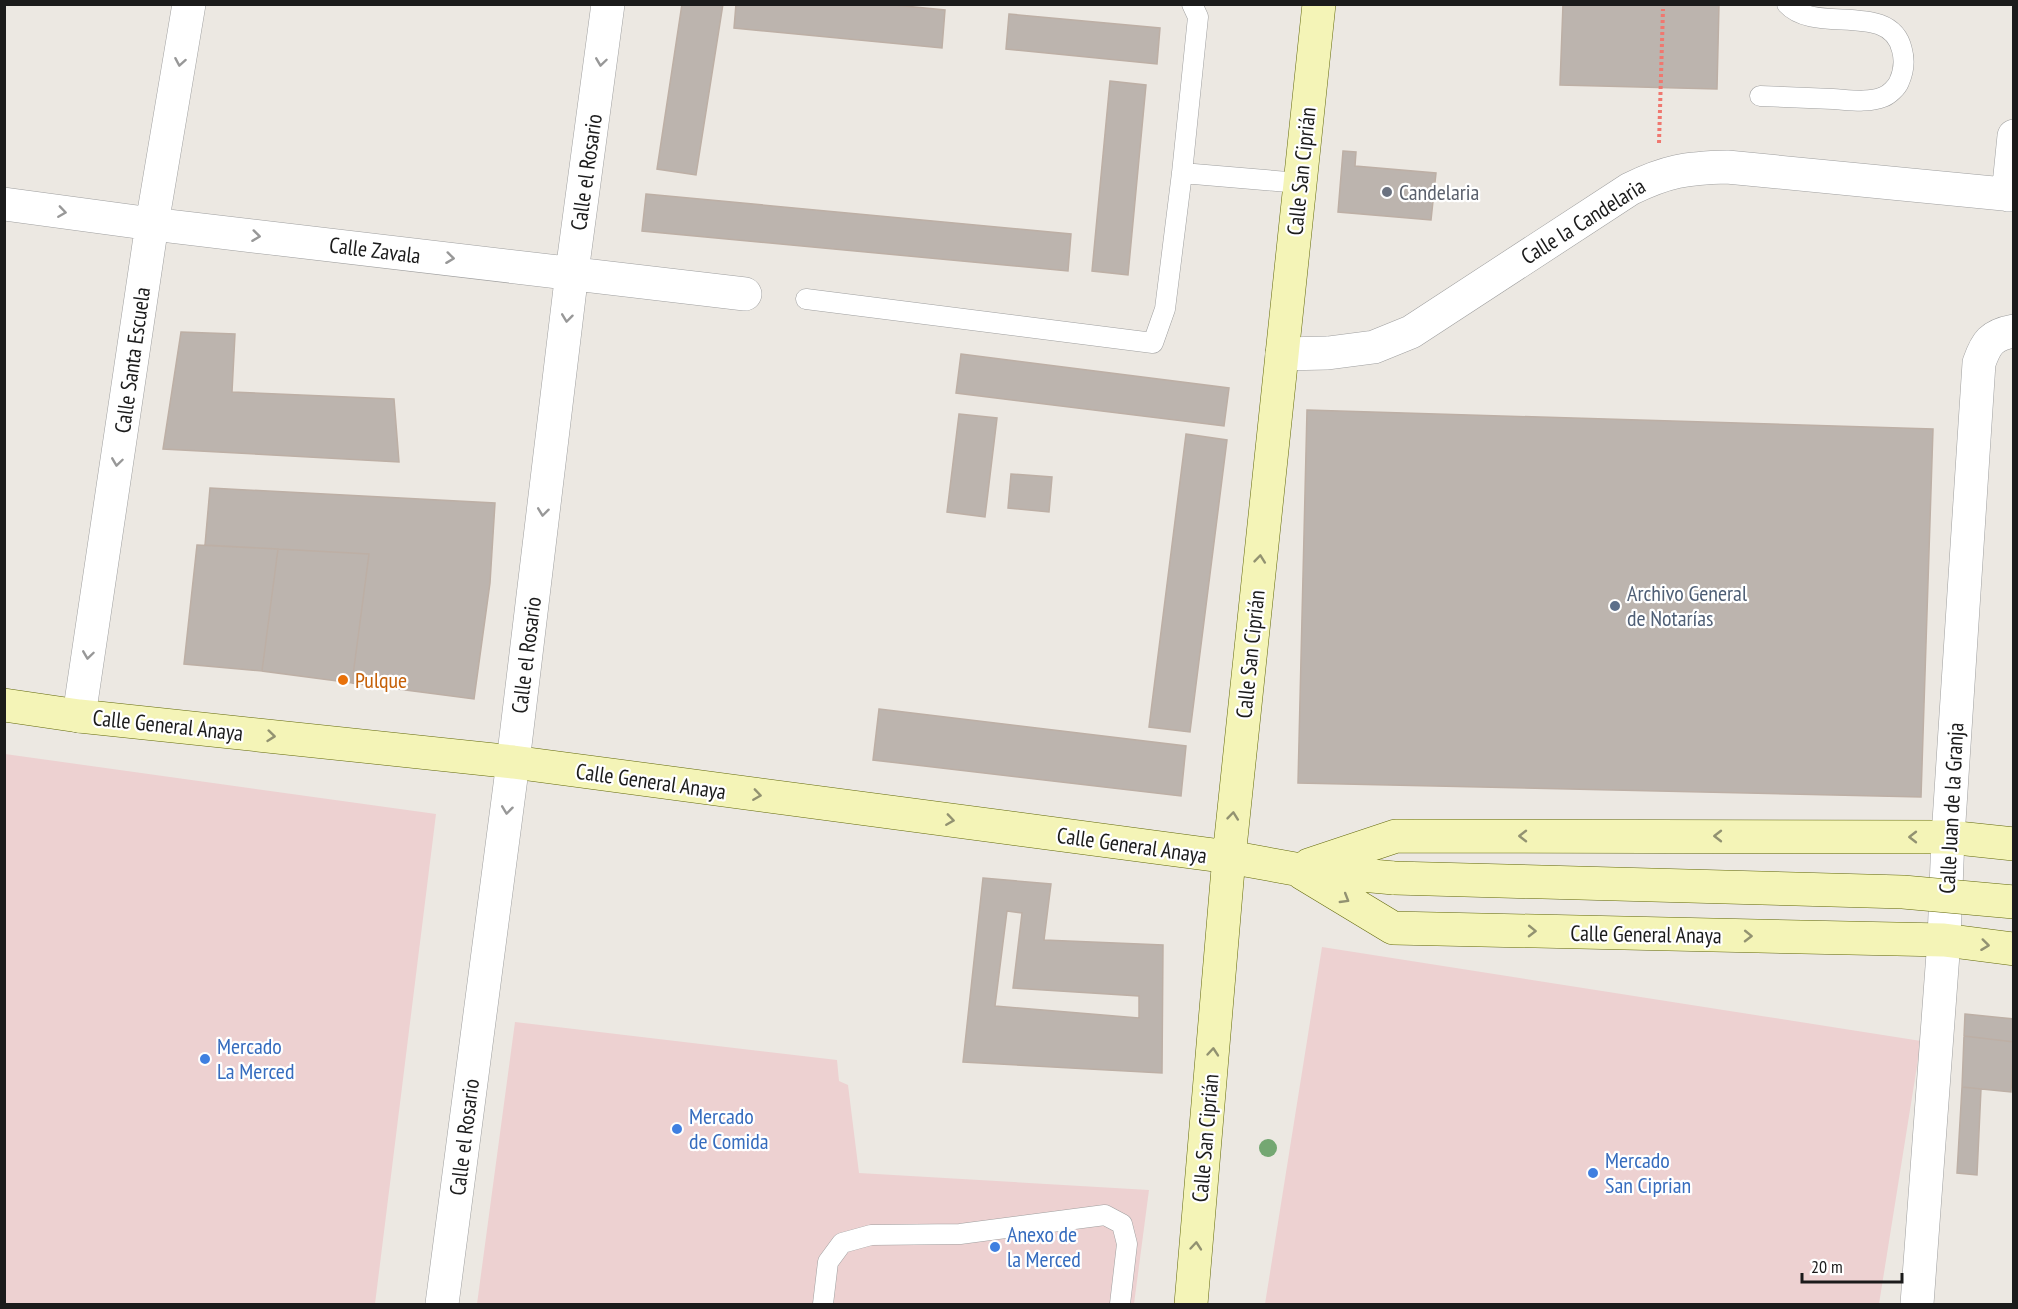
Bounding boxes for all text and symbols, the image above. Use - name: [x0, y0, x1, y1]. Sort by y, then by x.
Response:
- one-way arrow: [174, 58, 186, 67]
- one-way arrow: [595, 58, 607, 67]
- street label: Calle San Ciprián: [1280, 105, 1322, 237]
- street label: Calle el Rosario: [564, 112, 608, 232]
- street label: Calle la Candelaria: [1516, 172, 1650, 270]
- place label: Candelaria: [1399, 178, 1479, 206]
- marker: Candelaria: [1380, 185, 1394, 199]
- one-way arrow: [58, 206, 67, 218]
- one-way arrow: [251, 229, 261, 242]
- street label: Calle Zavala: [328, 231, 422, 269]
- one-way arrow: [445, 251, 454, 264]
- street label: Calle Santa Escuela: [108, 285, 156, 435]
- one-way arrow: [561, 314, 574, 323]
- one-way arrow: [111, 458, 123, 467]
- one-way arrow: [538, 507, 550, 516]
- one-way arrow: [1253, 555, 1266, 564]
- place label: Archivo General de Notarías: [1627, 579, 1748, 632]
- street label: Calle San Ciprián: [1229, 588, 1271, 720]
- street label: Calle el Rosario: [505, 595, 547, 715]
- marker: Archivo General de Notarías: [1608, 599, 1622, 613]
- one-way arrow: [82, 650, 94, 660]
- place label: Pulque: [355, 666, 407, 694]
- marker: Pulque: [336, 673, 350, 687]
- street label: Calle General Anaya: [91, 703, 245, 747]
- street label: Calle Juan de la Granja: [1933, 722, 1969, 894]
- one-way arrow: [267, 729, 276, 742]
- street label: Calle General Anaya: [574, 757, 728, 805]
- one-way arrow: [752, 788, 761, 800]
- one-way arrow: [501, 805, 514, 814]
- one-way arrow: [1226, 811, 1239, 820]
- one-way arrow: [945, 814, 954, 826]
- street label: Calle General Anaya: [1055, 821, 1209, 869]
- one-way arrow: [1519, 830, 1528, 842]
- one-way arrow: [1714, 830, 1723, 842]
- one-way arrow: [1909, 831, 1918, 843]
- one-way arrow: [1339, 892, 1349, 904]
- street label: Calle General Anaya: [1570, 919, 1722, 949]
- one-way arrow: [1528, 925, 1537, 937]
- one-way arrow: [1744, 930, 1753, 942]
- one-way arrow: [1980, 938, 1990, 951]
- place label: Mercado La Merced: [217, 1032, 294, 1085]
- one-way arrow: [1206, 1047, 1219, 1056]
- marker: Mercado La Merced: [198, 1052, 212, 1066]
- street label: Calle San Ciprián: [1185, 1073, 1225, 1203]
- street label: Calle el Rosario: [443, 1077, 485, 1197]
- place label: Mercado de Comida: [689, 1102, 769, 1155]
- marker: Mercado de Comida: [670, 1122, 684, 1136]
- place label: Mercado San Ciprian: [1605, 1146, 1691, 1199]
- marker: Mercado San Ciprian: [1586, 1166, 1600, 1180]
- place label: Anexo de la Merced: [1007, 1220, 1081, 1273]
- marker: Anexo de la Merced: [988, 1240, 1002, 1254]
- one-way arrow: [1189, 1242, 1202, 1251]
- scale bar: [1802, 1246, 1902, 1284]
- text: 20 m: [1811, 1255, 1843, 1278]

